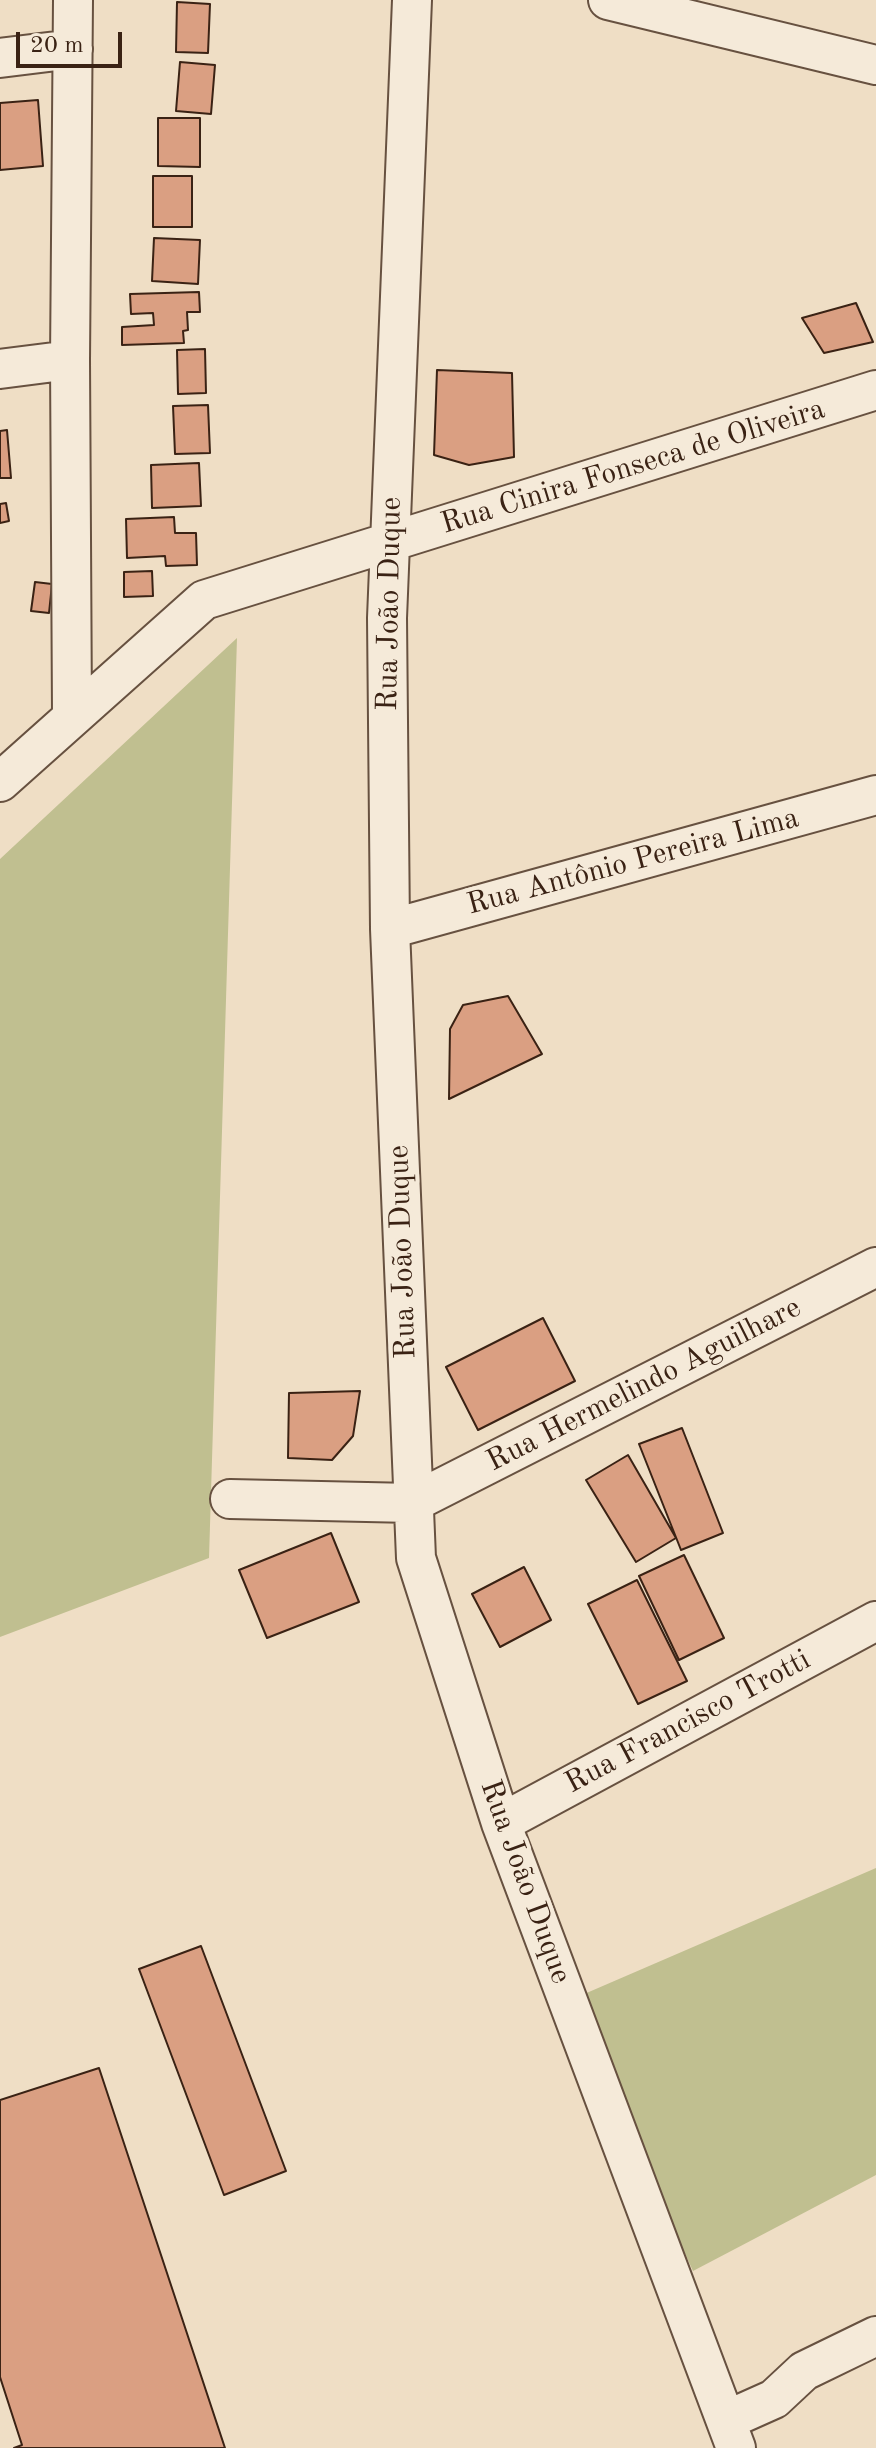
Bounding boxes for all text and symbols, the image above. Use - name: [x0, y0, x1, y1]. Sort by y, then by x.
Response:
- scale bar: [20, 16, 126, 66]
- text: 20 m: [30, 34, 84, 58]
- street label: Rua Cinira Fonseca de Oliveira: [437, 391, 829, 543]
- street label: Rua João Duque: [370, 497, 410, 711]
- street label: Rua Antônio Pereira Lima: [463, 800, 803, 924]
- street label: Rua João Duque: [381, 1144, 425, 1360]
- street label: Rua Hermelindo Aguilhare: [481, 1290, 807, 1480]
- street label: Rua Francisco Trotti: [559, 1642, 817, 1802]
- street label: Rua João Duque: [471, 1775, 579, 1989]

